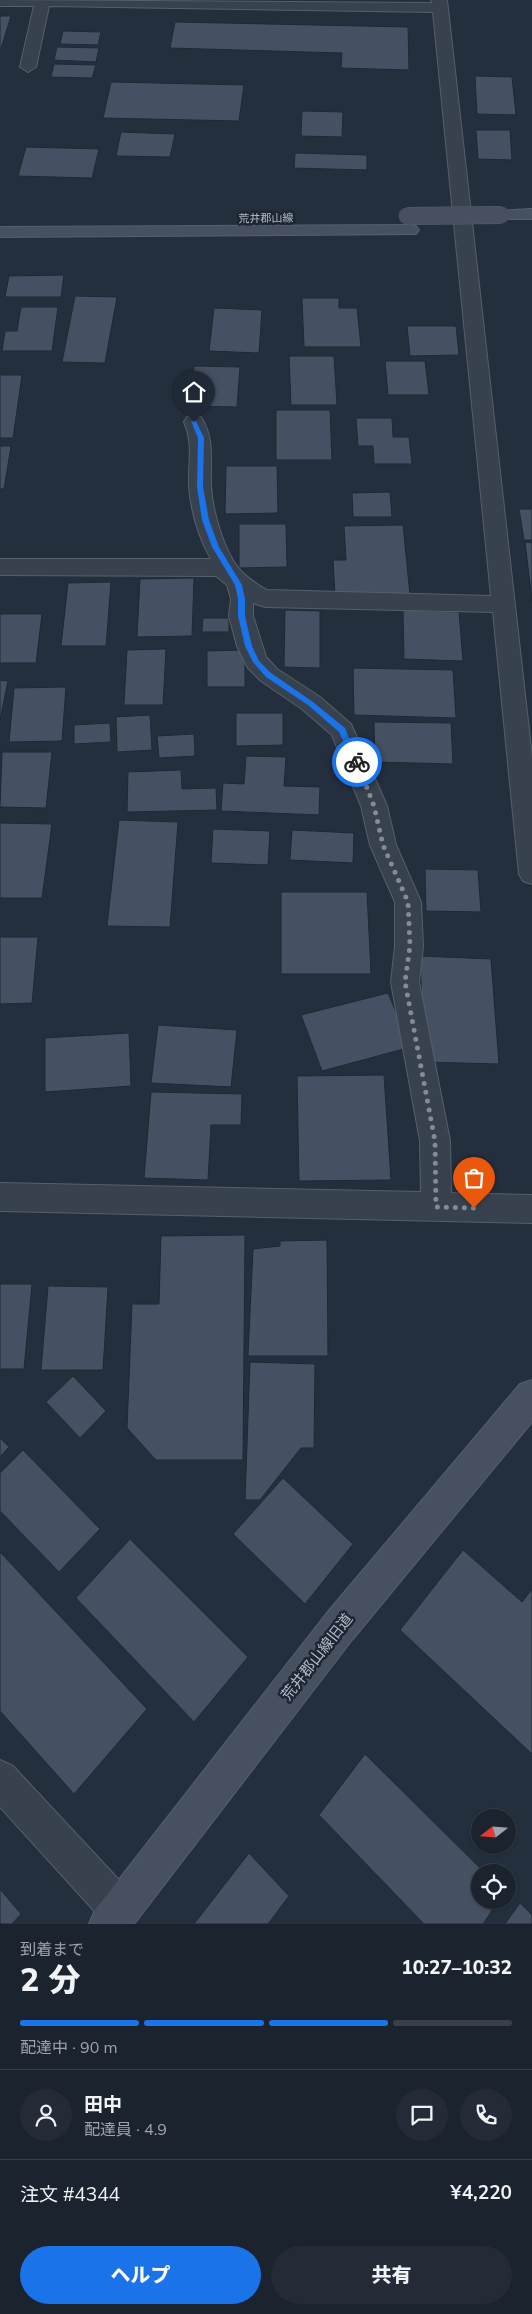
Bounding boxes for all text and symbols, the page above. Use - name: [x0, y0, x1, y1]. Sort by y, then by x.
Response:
- street label: 荒井郡山線: [238, 211, 294, 225]
- pin: [173, 371, 215, 422]
- icon: home: [180, 378, 208, 406]
- courier: [332, 737, 382, 787]
- icon: bike: [343, 748, 371, 776]
- pin: [453, 1157, 495, 1208]
- icon: bag: [460, 1164, 488, 1192]
- street label: 荒井郡山線旧道: [277, 1609, 356, 1704]
- north arrow: [471, 1809, 516, 1854]
- map controls: [471, 1809, 516, 1909]
- button: locate: [471, 1864, 516, 1909]
- text: 到着まで: [20, 1939, 84, 1959]
- text: 10:27–10:32: [401, 1955, 512, 1979]
- text: 2 分: [20, 1959, 80, 1999]
- text: 配達中 · 90 m: [20, 2037, 117, 2057]
- button: person: [20, 2089, 72, 2141]
- button: chat: [396, 2089, 448, 2141]
- button: phone: [460, 2089, 512, 2141]
- text: 田中: [84, 2092, 122, 2116]
- text: 配達員 · 4.9: [84, 2119, 167, 2139]
- text: ¥4,220: [450, 2180, 512, 2204]
- text: 注文 #4344: [20, 2182, 120, 2206]
- button: ヘルプ: [20, 2246, 261, 2304]
- button: 共有: [271, 2246, 512, 2304]

